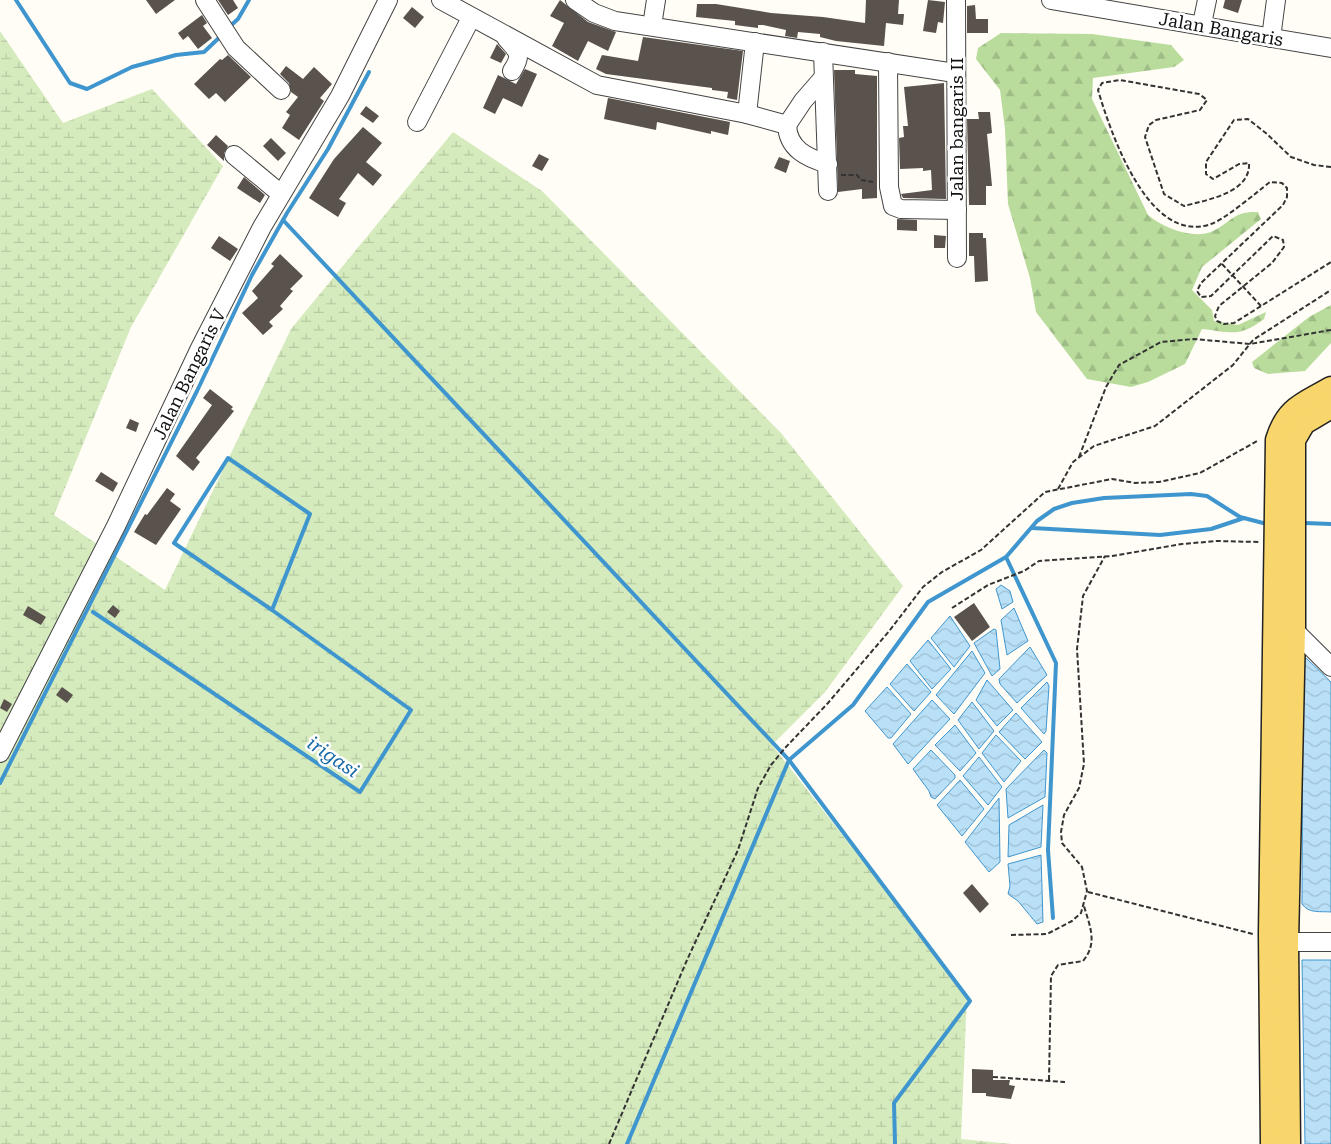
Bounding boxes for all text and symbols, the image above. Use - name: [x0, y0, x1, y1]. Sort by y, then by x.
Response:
- street label: Jalan Bangaris: [1157, 8, 1285, 50]
- street label: Jalan bangaris II: [946, 57, 967, 201]
- street label: Jalan Bangaris V: [148, 305, 230, 443]
- water label: irigasi: [303, 731, 363, 783]

